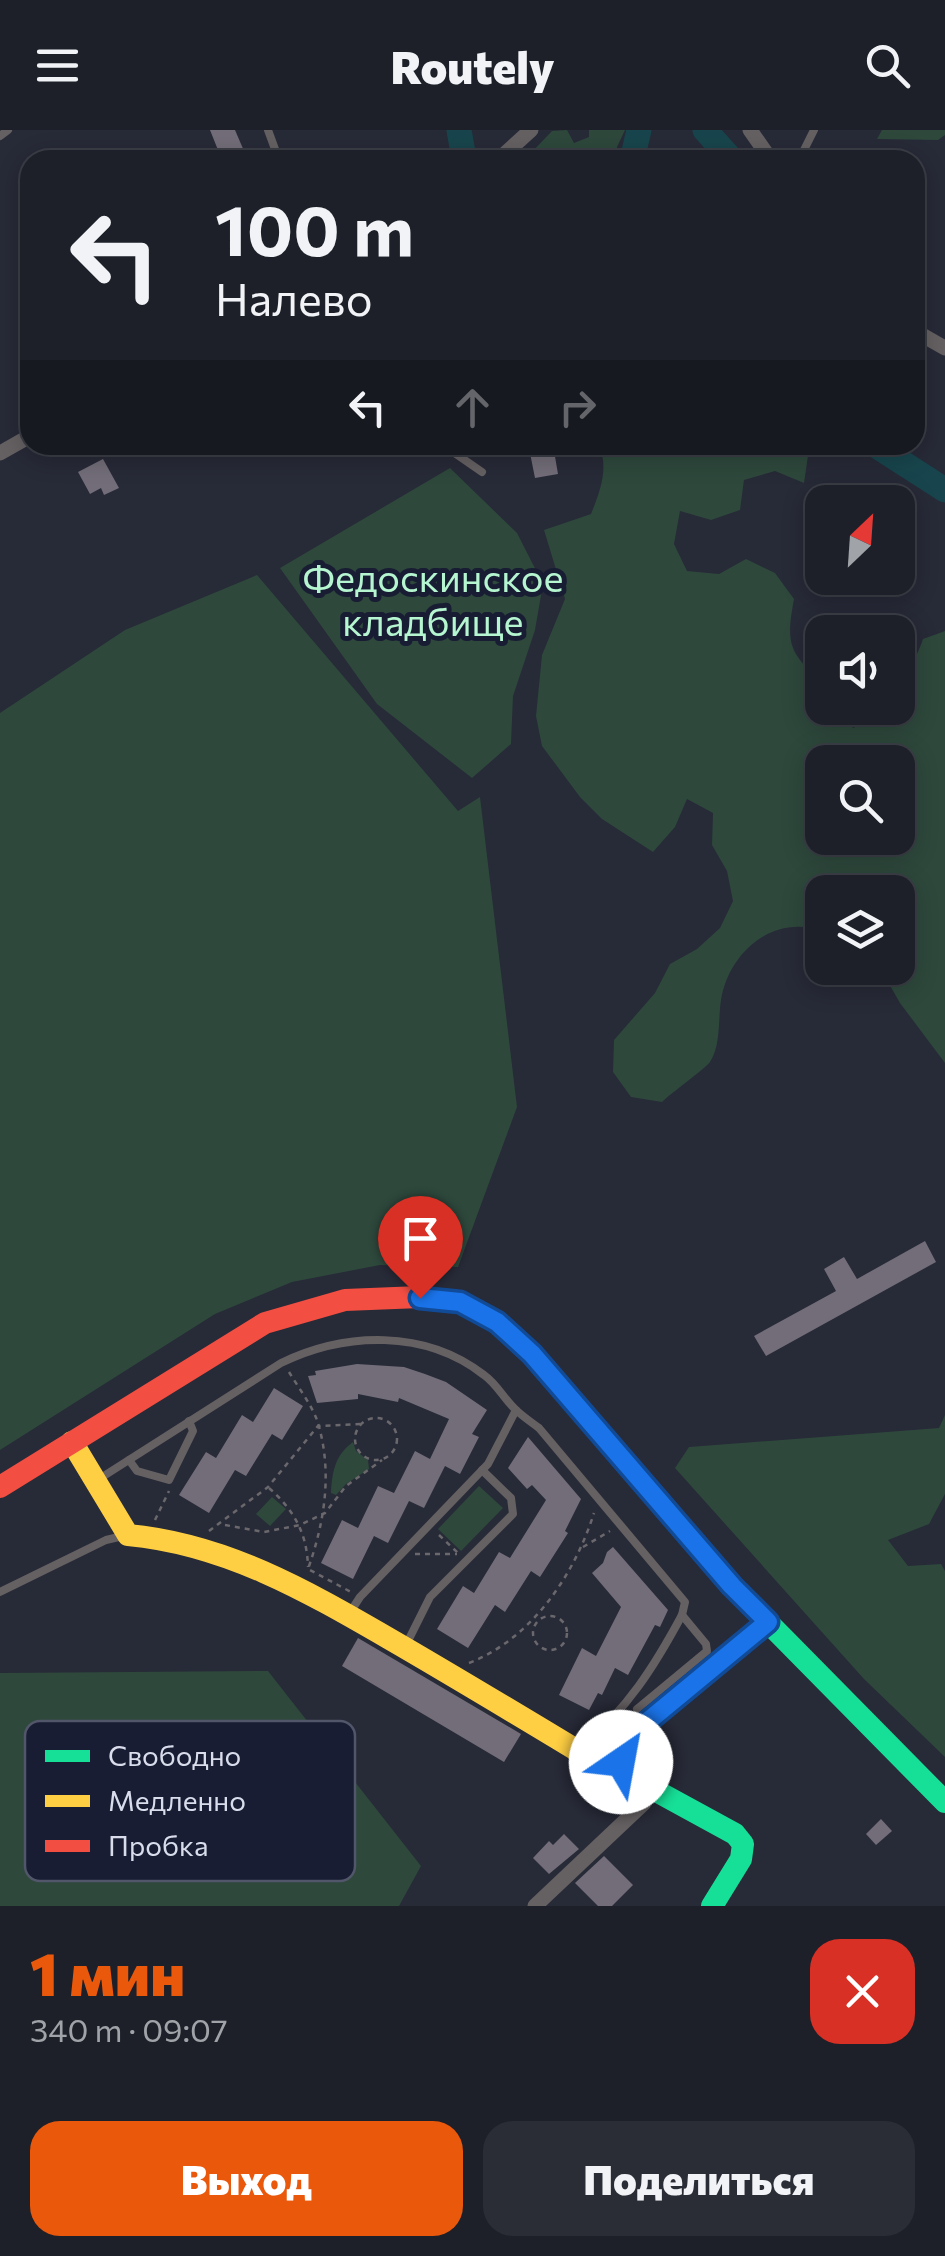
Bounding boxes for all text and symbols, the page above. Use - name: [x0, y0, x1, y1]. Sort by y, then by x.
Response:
- icon: menu: [30, 38, 85, 93]
- text: Routely: [391, 38, 554, 93]
- icon: search: [860, 38, 915, 93]
- text: 100 m: [215, 185, 414, 270]
- icon: left: [50, 190, 180, 320]
- text: Налево: [215, 270, 373, 325]
- icon: left: [340, 380, 395, 435]
- icon: ahead: [445, 380, 500, 435]
- icon: right: [550, 380, 605, 435]
- north arrow: [805, 485, 915, 595]
- map controls: [805, 485, 915, 985]
- park label: Федоскинское кладбище: [303, 553, 564, 644]
- button: sound: [805, 615, 915, 725]
- button: search: [805, 745, 915, 855]
- button: layers: [805, 875, 915, 985]
- pin: [378, 1196, 463, 1299]
- icon: arrive: [393, 1211, 448, 1266]
- position arrow: [569, 1710, 673, 1814]
- legend: [25, 1721, 355, 1881]
- text: Свободно: [108, 1738, 241, 1772]
- text: Медленно: [108, 1783, 246, 1817]
- text: Пробка: [108, 1828, 208, 1862]
- text: 1 мин: [30, 1935, 185, 2008]
- button: close: [810, 1939, 915, 2044]
- text: 340 m · 09:07: [30, 2009, 228, 2049]
- button: Выход: [30, 2121, 463, 2236]
- button: Поделиться: [483, 2121, 915, 2236]

